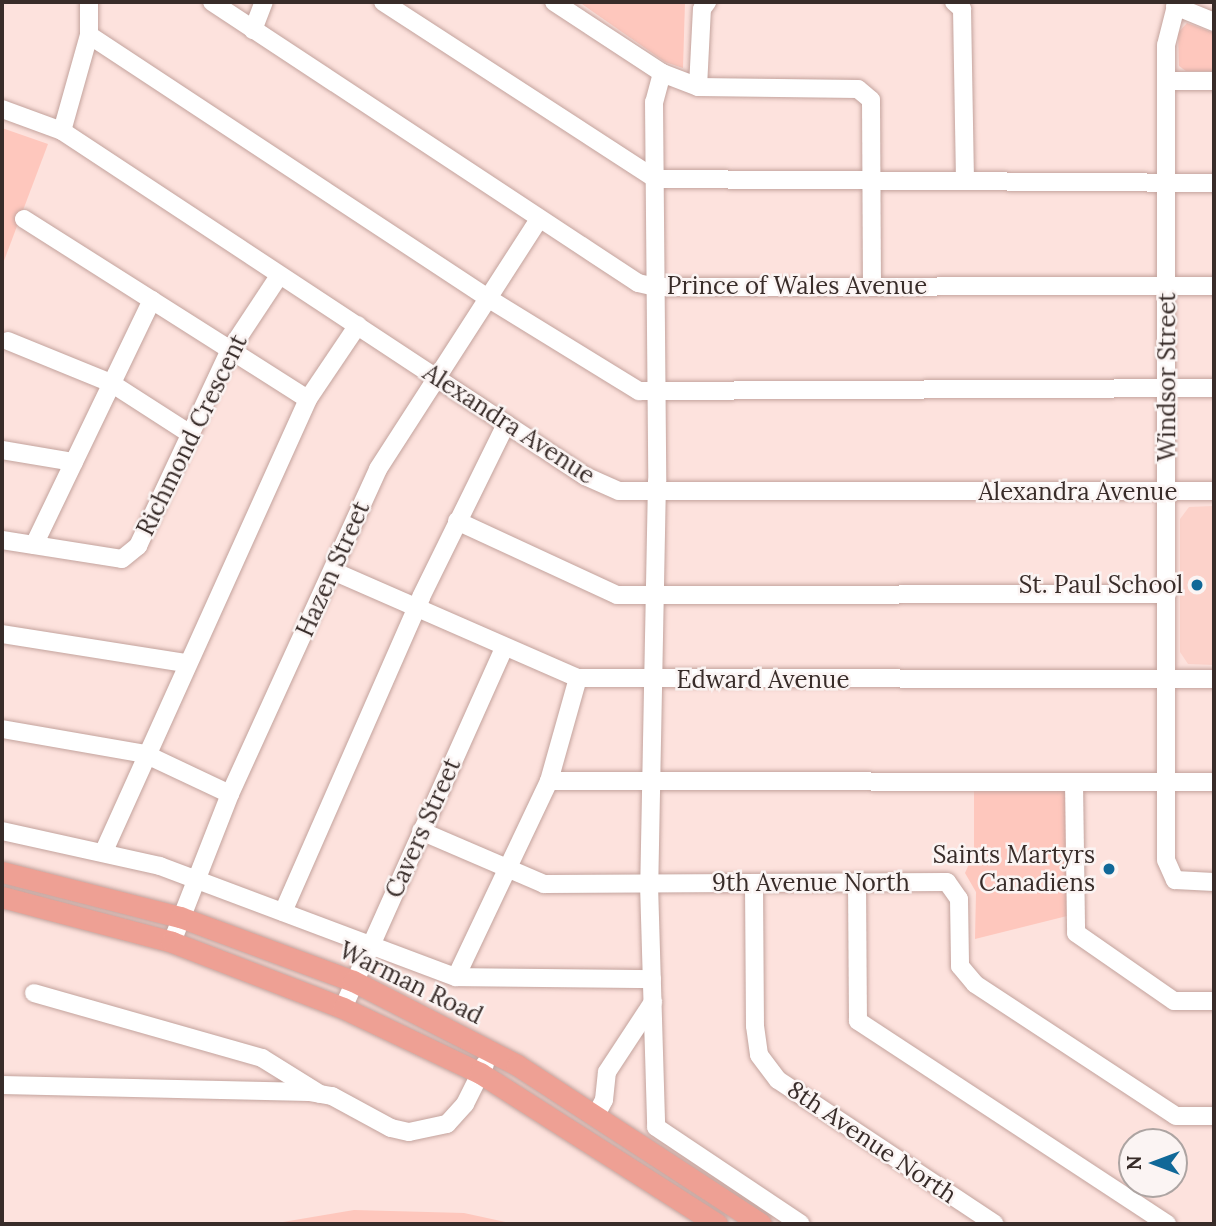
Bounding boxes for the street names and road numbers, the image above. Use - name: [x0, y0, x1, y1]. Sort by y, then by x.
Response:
- street label: Prince of Wales Avenue: [667, 272, 927, 300]
- street label: Windsor Street: [1153, 292, 1181, 462]
- street label: Richmond Crescent: [131, 330, 253, 540]
- street label: Alexandra Avenue: [418, 358, 600, 490]
- street label: Alexandra Avenue: [979, 478, 1177, 506]
- street label: Hazen Street: [290, 497, 376, 641]
- street label: Edward Avenue: [677, 666, 849, 694]
- street label: Cavers Street: [379, 754, 467, 902]
- street label: 9th Avenue North: [712, 869, 910, 897]
- street label: Warman Road: [335, 936, 487, 1030]
- street label: 8th Avenue North: [782, 1075, 962, 1209]

